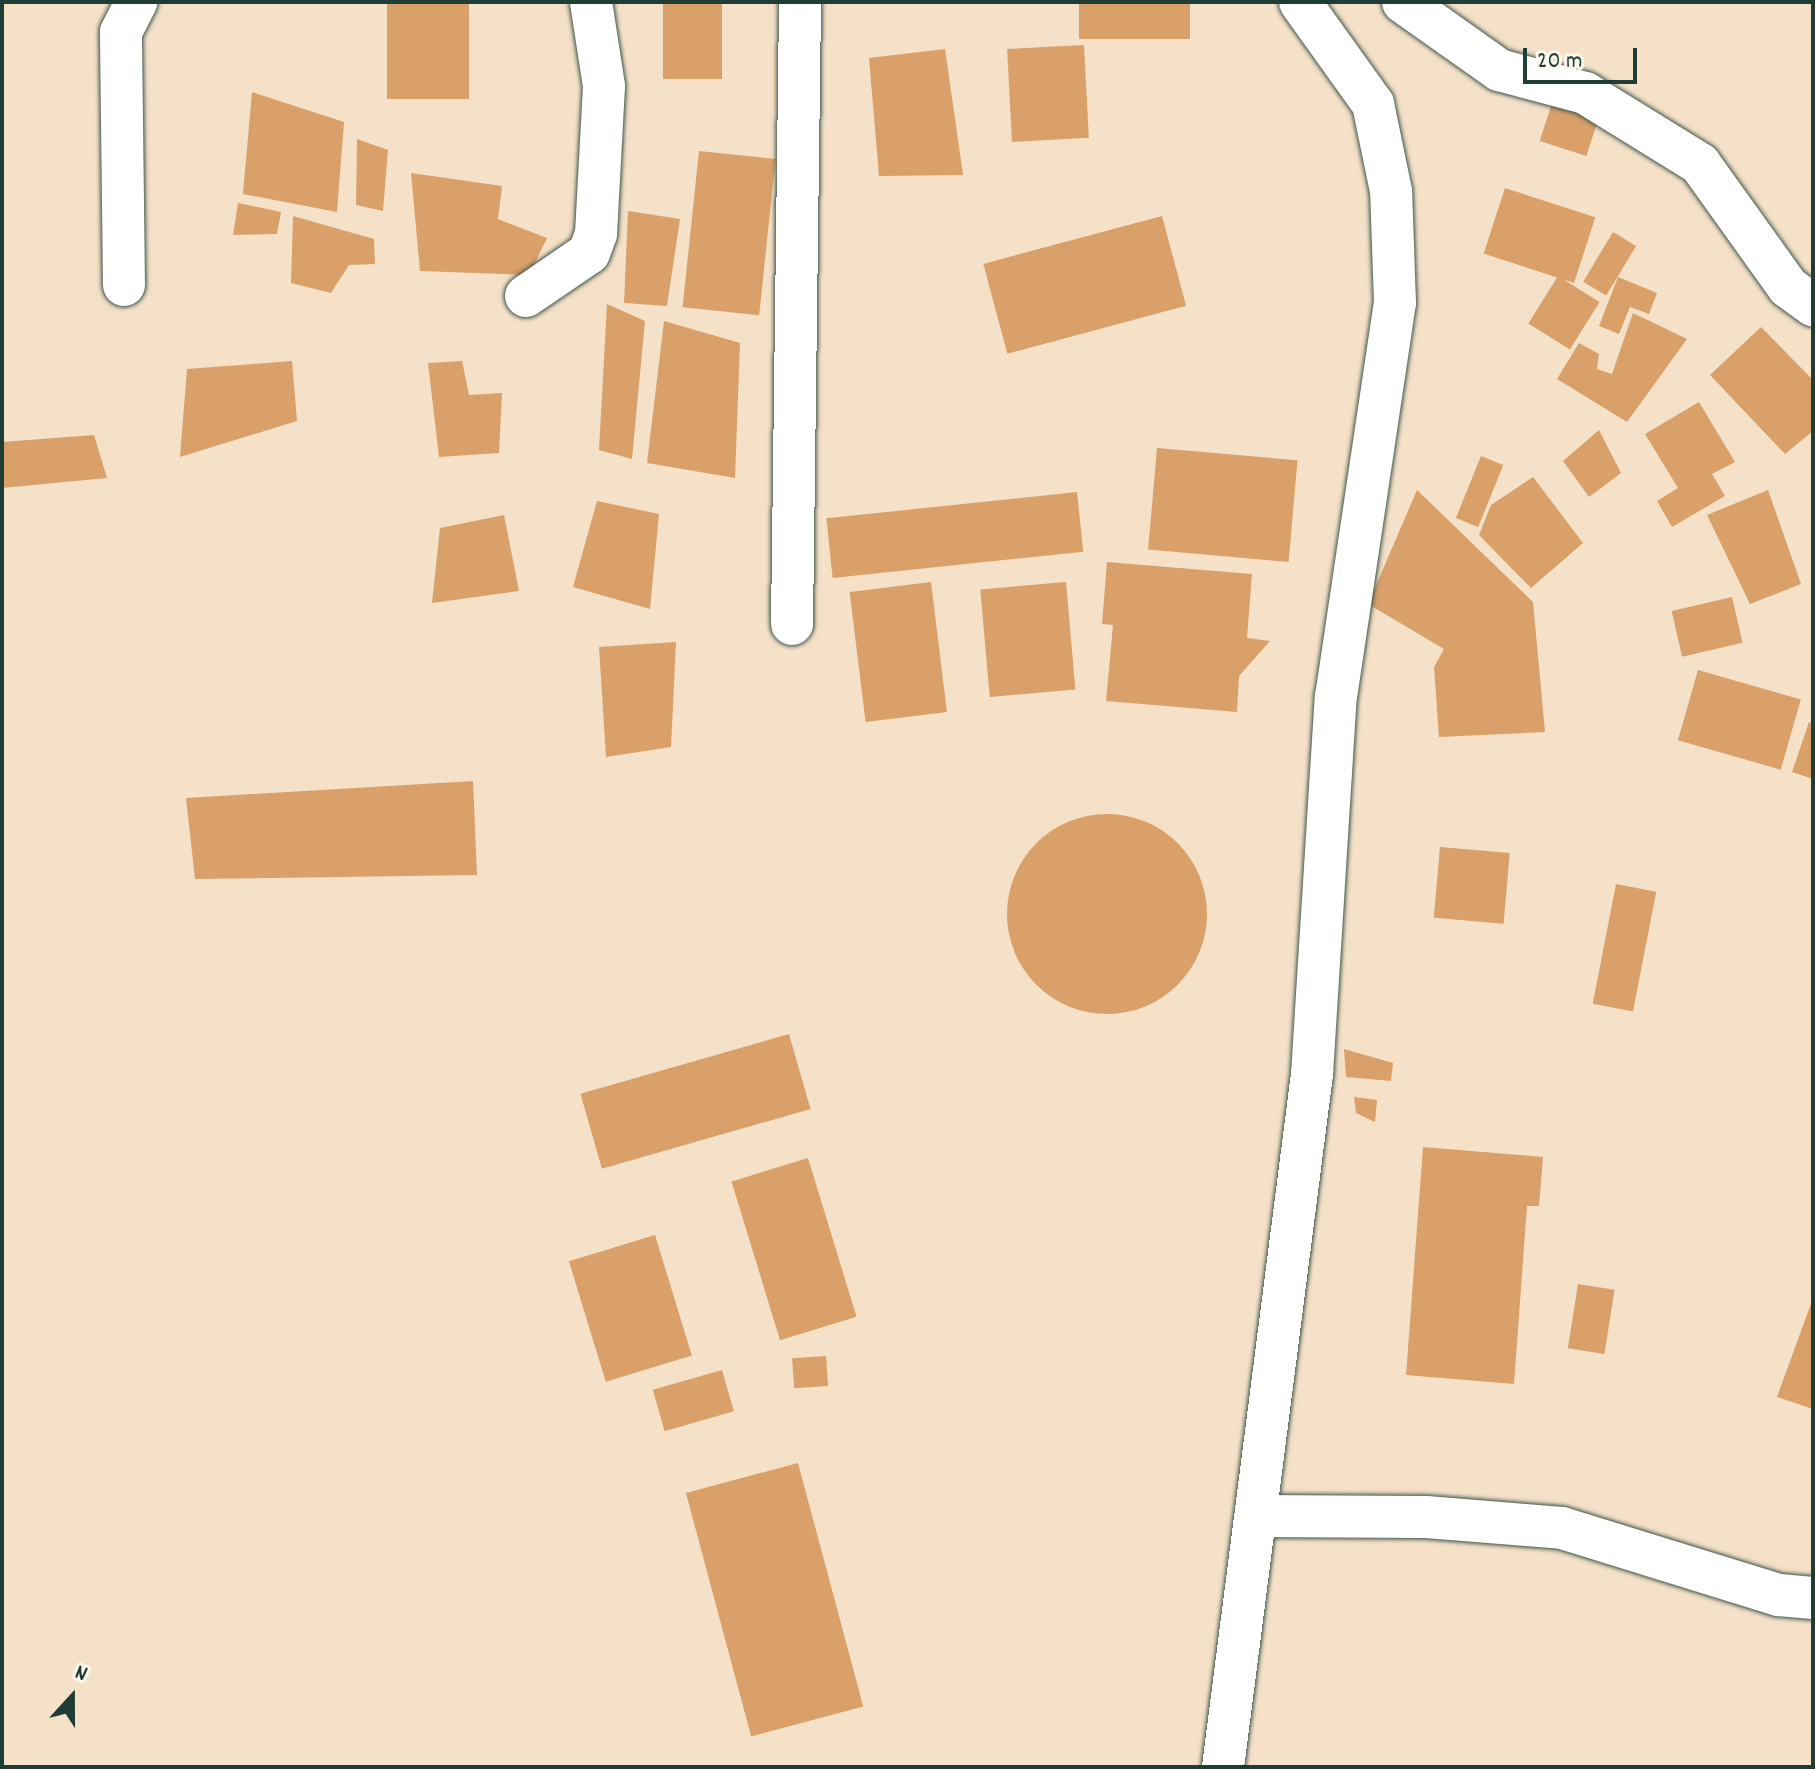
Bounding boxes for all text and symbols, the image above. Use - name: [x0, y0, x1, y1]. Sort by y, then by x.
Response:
- scale bar: [1527, 32, 1641, 82]
- text: 20 m: [1537, 45, 1583, 79]
- north arrow: [32, 1657, 112, 1737]
- text: N: [70, 1658, 91, 1691]

